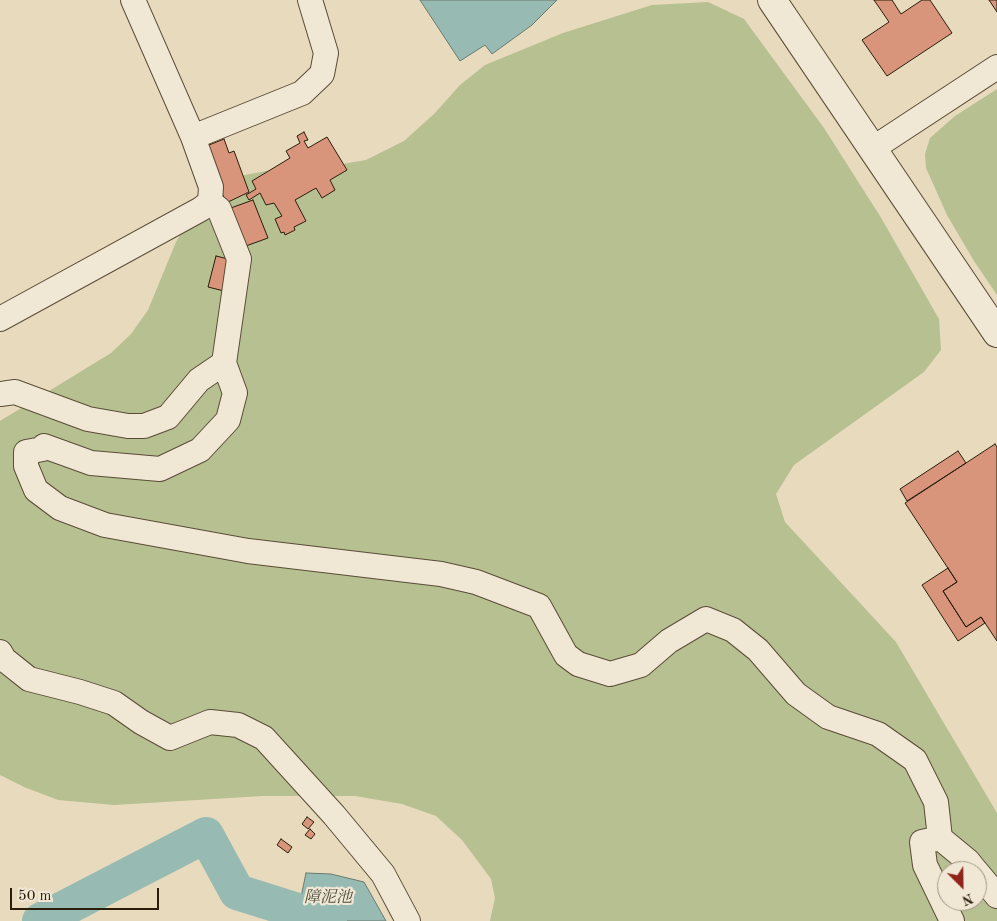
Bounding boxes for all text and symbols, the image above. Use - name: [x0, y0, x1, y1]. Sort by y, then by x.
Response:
- north arrow: [937, 861, 987, 911]
- scale bar: [12, 878, 161, 910]
- water label: 障泥池: [304, 888, 352, 908]
- text: 50 m: [18, 889, 52, 904]
- text: N: [960, 890, 975, 907]

